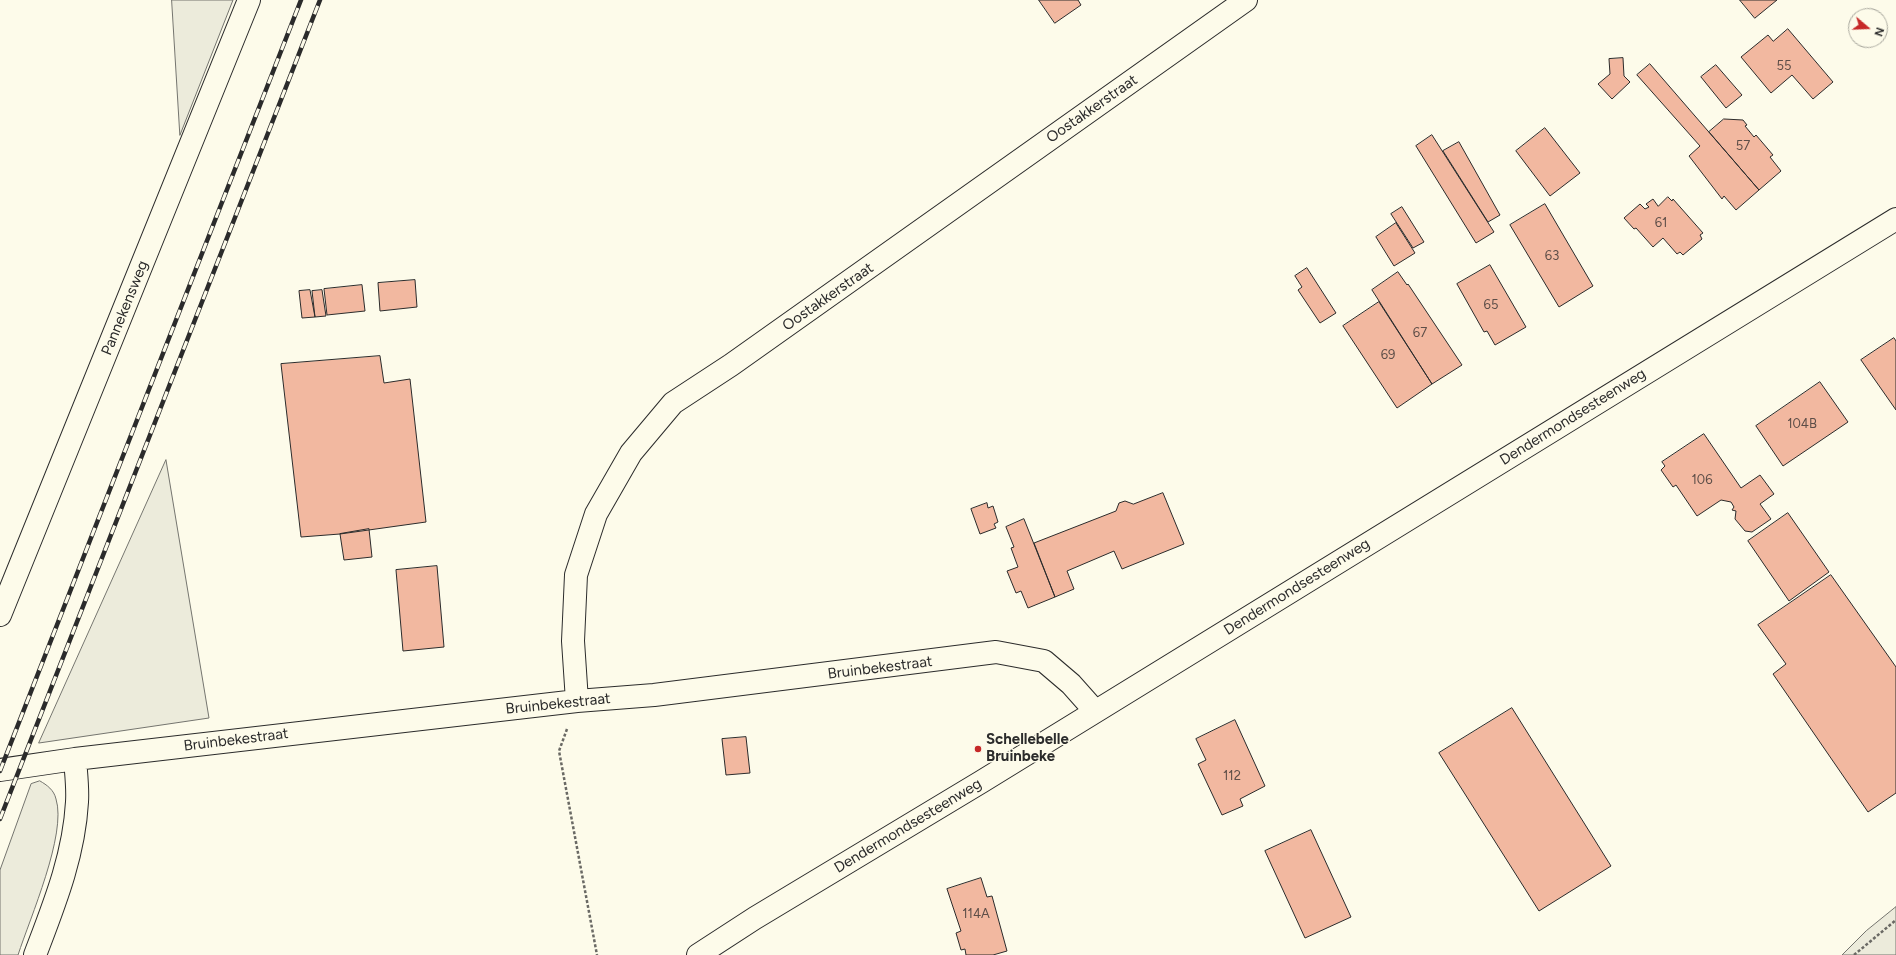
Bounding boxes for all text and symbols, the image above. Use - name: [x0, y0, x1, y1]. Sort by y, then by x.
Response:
- north arrow: [1848, 8, 1888, 48]
- text: N: [1871, 26, 1886, 38]
- house number: 55: [1777, 58, 1791, 74]
- street label: Oostakkerstraat: [1043, 71, 1141, 147]
- house number: 57: [1736, 138, 1750, 154]
- house number: 61: [1655, 215, 1667, 231]
- house number: 63: [1545, 248, 1559, 264]
- street label: Pannekensweg: [98, 258, 152, 358]
- street label: Oostakkerstraat: [779, 259, 877, 335]
- house number: 65: [1484, 297, 1498, 313]
- house number: 67: [1413, 325, 1427, 341]
- house number: 69: [1381, 347, 1395, 363]
- street label: Dendermondsesteenweg: [1497, 365, 1649, 469]
- house number: 104B: [1787, 416, 1817, 432]
- house number: 106: [1691, 472, 1713, 488]
- street label: Dendermondsesteenweg: [1221, 535, 1373, 639]
- street label: Bruinbekestraat: [827, 653, 933, 683]
- street label: Bruinbekestraat: [505, 690, 611, 718]
- street label: Bruinbekestraat: [183, 725, 289, 755]
- place label: Schellebelle Bruinbeke: [986, 731, 1069, 766]
- marker: Schellebelle Bruinbeke: [973, 744, 983, 754]
- house number: 112: [1223, 768, 1241, 784]
- street label: Dendermondsesteenweg: [831, 775, 985, 877]
- house number: 114A: [962, 906, 990, 922]

